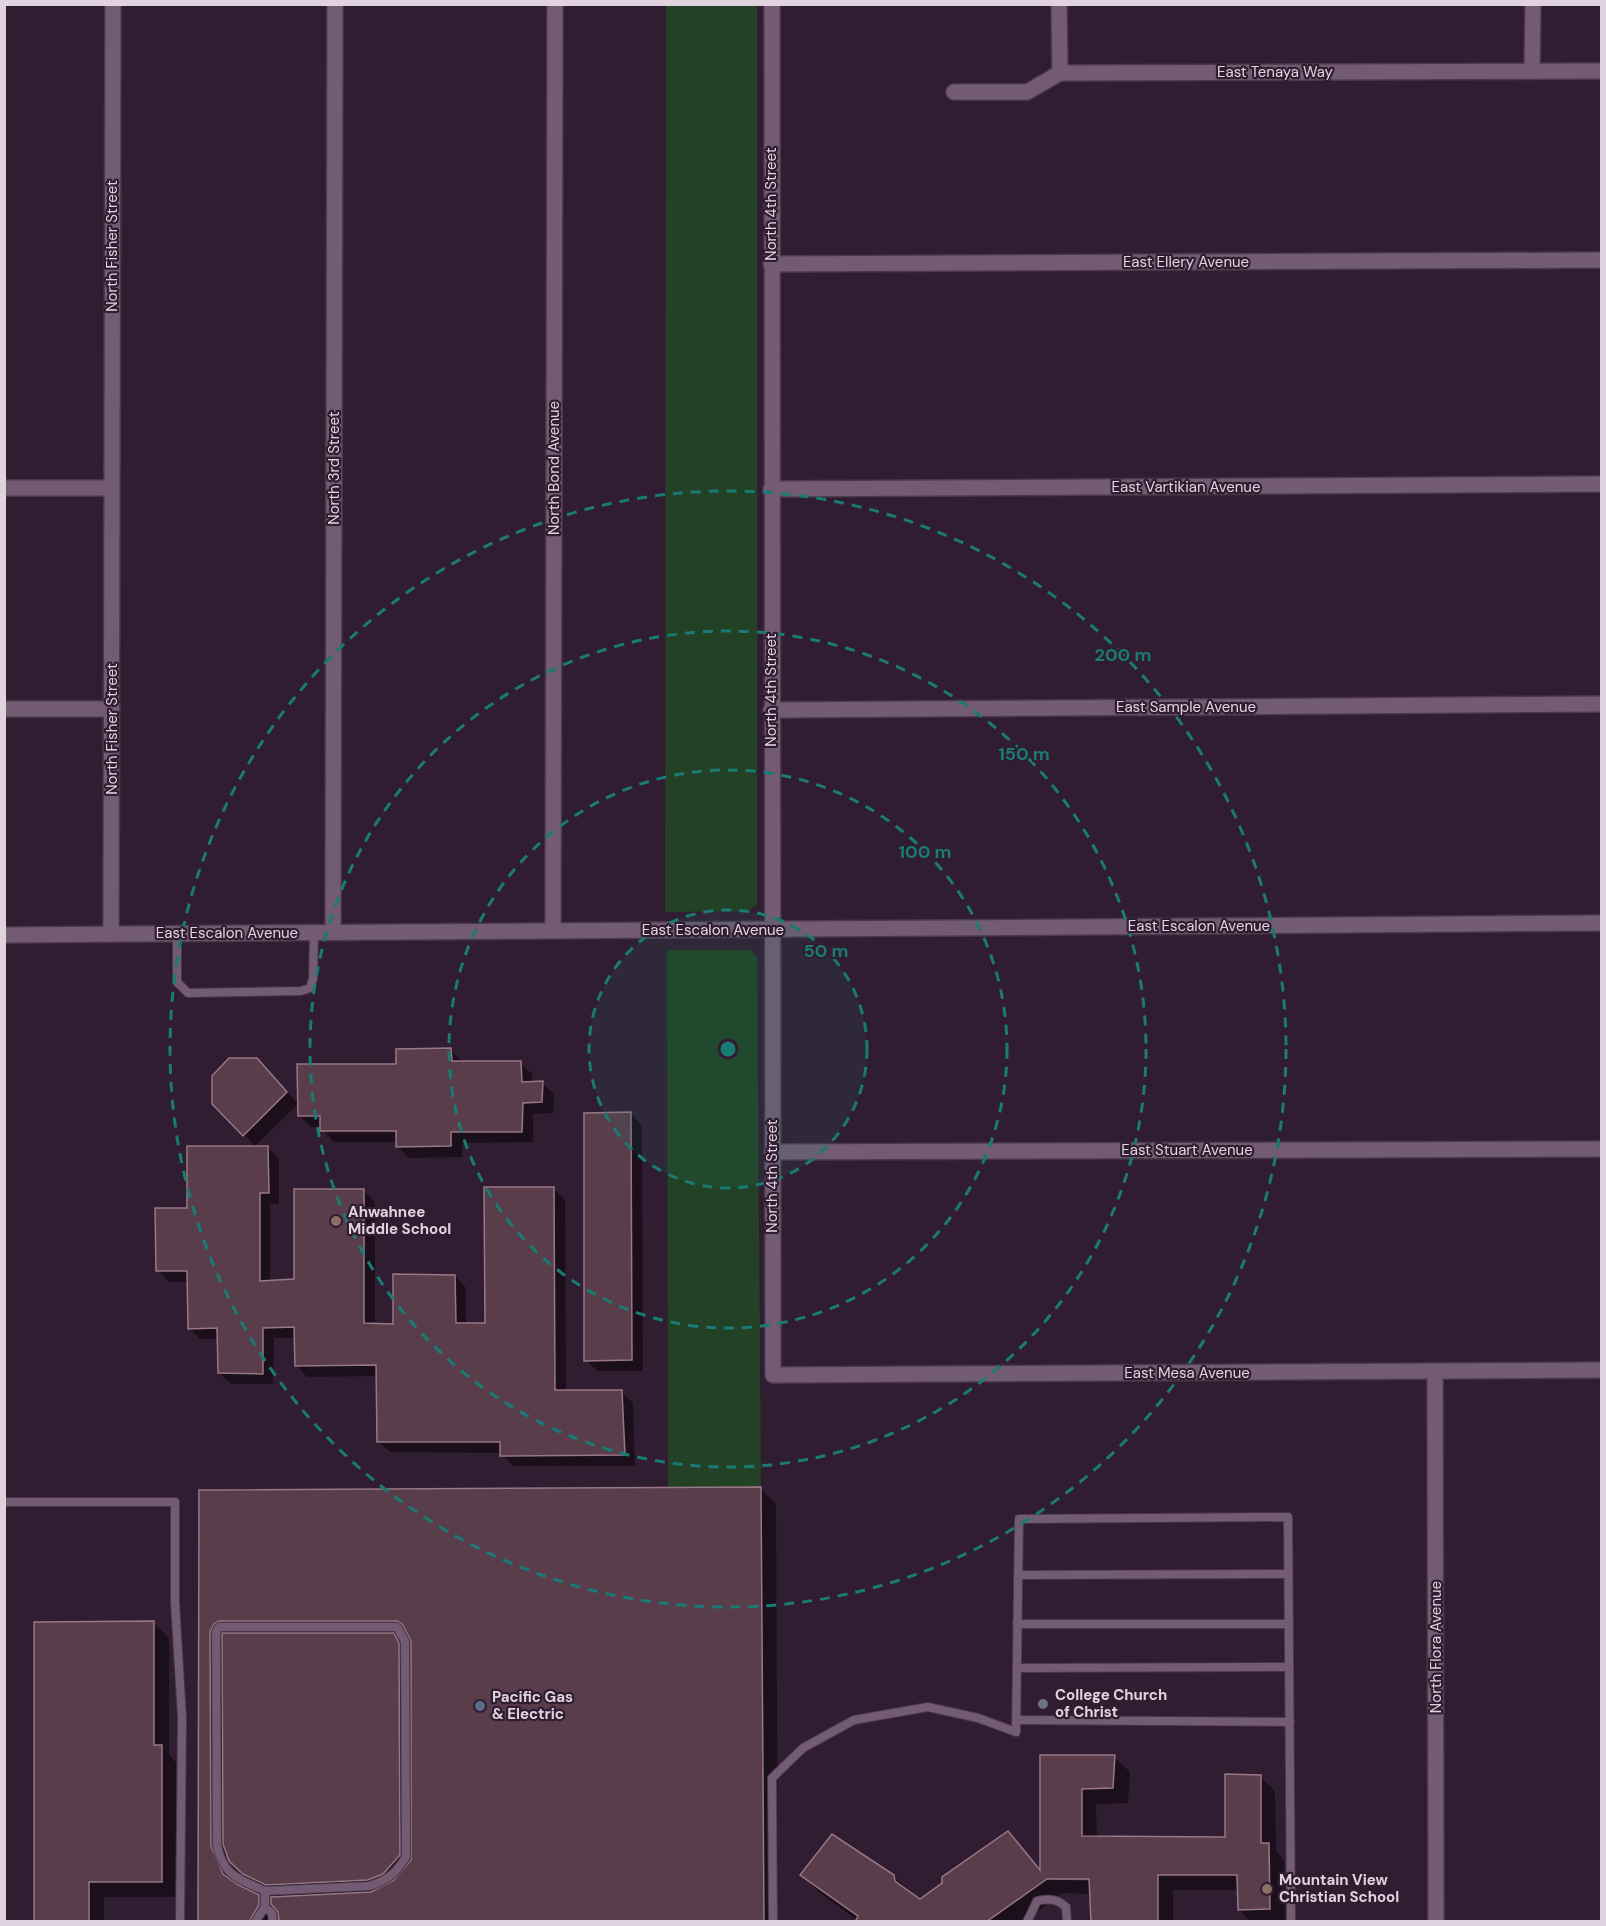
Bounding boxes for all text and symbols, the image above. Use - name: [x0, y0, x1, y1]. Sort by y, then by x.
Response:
- street label: East Tenaya Way: [1217, 62, 1334, 82]
- street label: North 4th Street: [761, 147, 781, 261]
- street label: North Fisher Street: [102, 180, 122, 312]
- street label: East Ellery Avenue: [1123, 252, 1249, 272]
- street label: North Bond Avenue: [544, 401, 564, 535]
- street label: North 3rd Street: [324, 411, 344, 525]
- street label: East Vartikian Avenue: [1112, 477, 1260, 497]
- street label: North 4th Street: [761, 633, 781, 747]
- text: 200 m: [1095, 643, 1151, 667]
- street label: North Fisher Street: [102, 663, 122, 795]
- street label: East Sample Avenue: [1116, 697, 1256, 717]
- text: 150 m: [998, 742, 1050, 766]
- text: 100 m: [898, 840, 952, 864]
- street label: East Escalon Avenue: [1128, 916, 1270, 936]
- street label: East Escalon Avenue: [642, 920, 784, 940]
- street label: East Escalon Avenue: [156, 923, 298, 943]
- text: 50 m: [803, 939, 849, 963]
- centre of rings: [718, 1039, 738, 1059]
- street label: North 4th Street: [762, 1119, 782, 1233]
- street label: East Stuart Avenue: [1121, 1140, 1253, 1160]
- place label: Ahwahnee Middle School: [348, 1202, 451, 1239]
- marker: Ahwahnee Middle School: [329, 1214, 343, 1228]
- street label: East Mesa Avenue: [1124, 1363, 1250, 1383]
- street label: North Flora Avenue: [1426, 1581, 1446, 1713]
- place label: College Church of Christ: [1055, 1685, 1167, 1722]
- place label: Pacific Gas & Electric: [492, 1687, 573, 1724]
- marker: College Church of Christ: [1036, 1697, 1050, 1711]
- marker: Pacific Gas & Electric: [473, 1699, 487, 1713]
- place label: Mountain View Christian School: [1279, 1870, 1399, 1907]
- marker: Mountain View Christian School: [1260, 1882, 1274, 1896]

